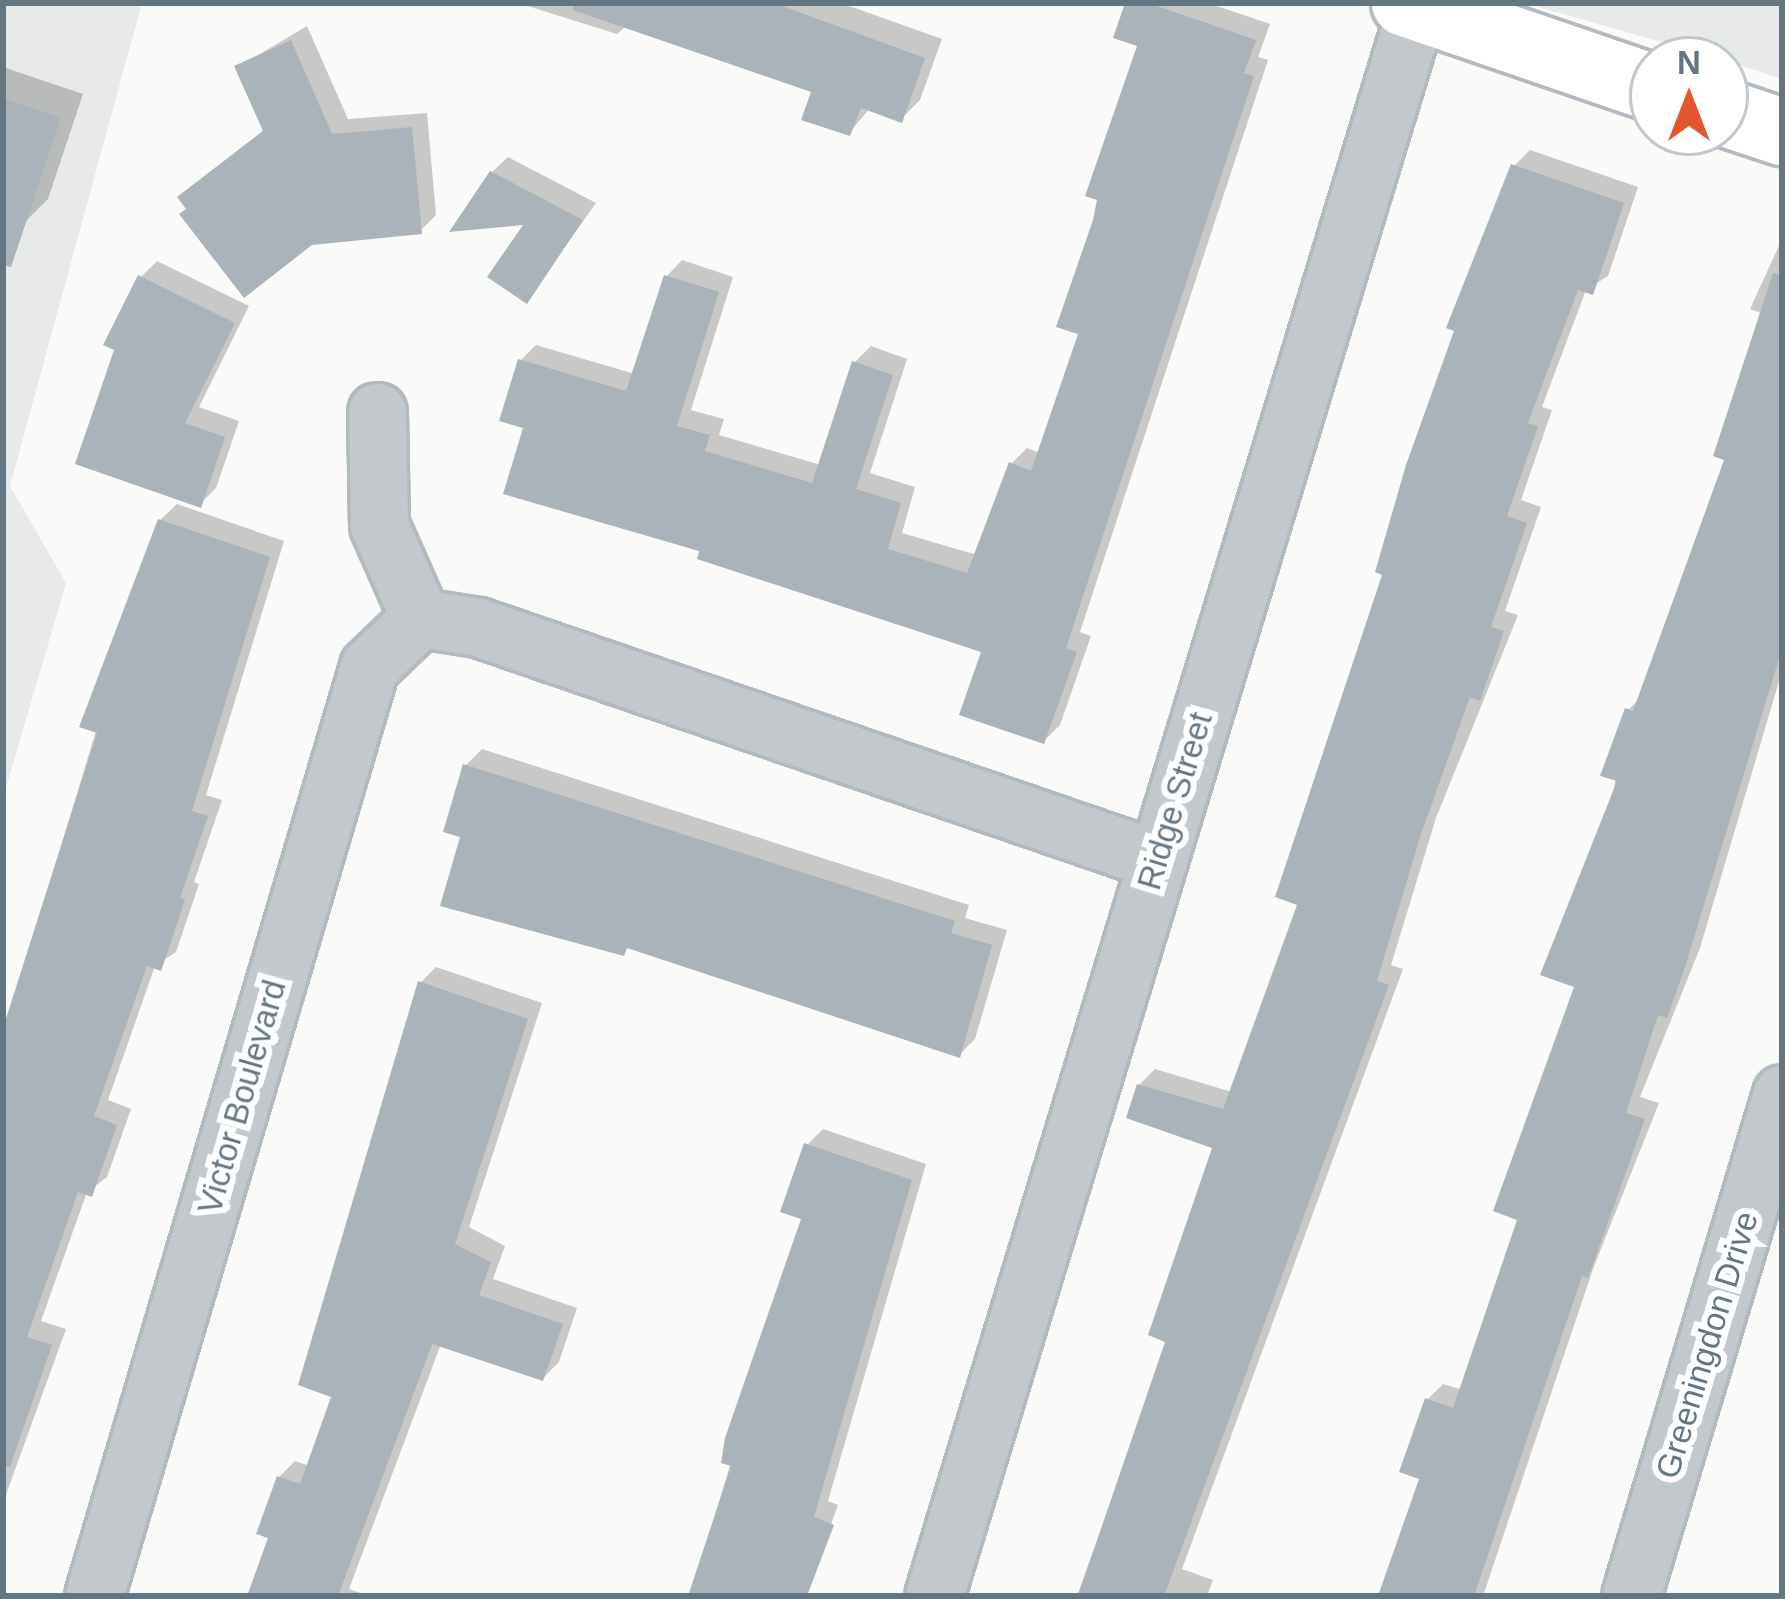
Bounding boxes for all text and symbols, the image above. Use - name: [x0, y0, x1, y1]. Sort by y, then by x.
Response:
- north arrow: [1629, 36, 1749, 156]
- text: N: [1677, 44, 1701, 81]
- street label: Ridge Street: [1129, 708, 1221, 894]
- street label: Victor Boulevard: [190, 975, 294, 1219]
- street label: Greeningdon Drive: [1648, 1207, 1766, 1483]

